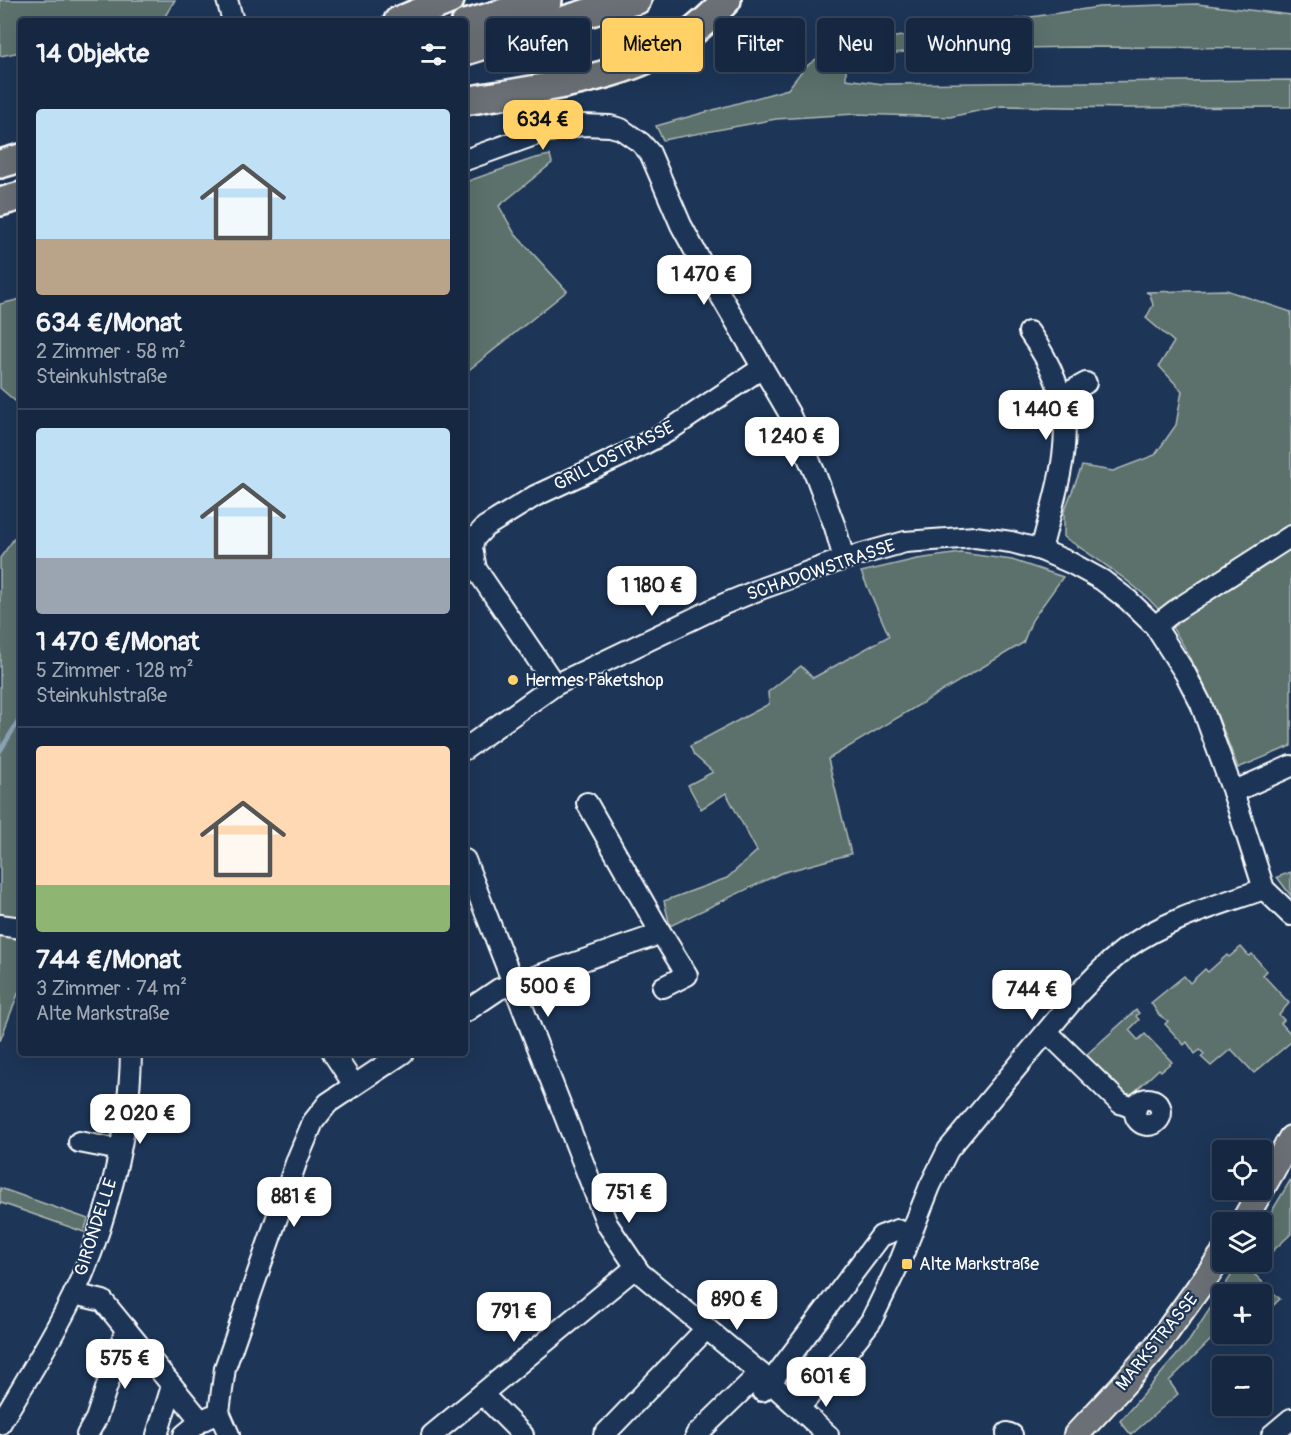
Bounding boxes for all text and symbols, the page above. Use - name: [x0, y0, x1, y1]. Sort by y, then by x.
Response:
- chip: Kaufen: [486, 18, 590, 72]
- chip: Mieten: [602, 18, 703, 72]
- chip: Filter: [715, 18, 805, 72]
- chip: Neu: [817, 18, 894, 72]
- chip: Wohnung: [906, 18, 1032, 72]
- text: 14 Objekte: [36, 38, 149, 70]
- icon: filters: [417, 38, 450, 71]
- pin: 634 €: [501, 100, 585, 151]
- text: 634 €: [517, 107, 569, 132]
- icon: home: [189, 148, 297, 256]
- pin: 1 470 €: [649, 255, 759, 306]
- text: 1 470 €: [671, 262, 737, 287]
- text: 634 €/Monat: [36, 307, 182, 339]
- text: 2 Zimmer · 58 m²: [36, 339, 186, 364]
- text: Steinkuhlstraße: [36, 364, 167, 389]
- pin: 1 440 €: [991, 390, 1101, 441]
- text: 1 440 €: [1013, 397, 1079, 422]
- street label: GRILLOSTRASSE: [550, 416, 678, 496]
- pin: 1 240 €: [737, 417, 847, 468]
- text: 1 240 €: [759, 424, 825, 449]
- icon: home: [189, 467, 297, 575]
- street label: SCHADOWSTRASSE: [744, 534, 898, 606]
- pin: 1 180 €: [597, 566, 707, 617]
- text: 1 180 €: [621, 573, 683, 598]
- text: 1 470 €/Monat: [36, 626, 199, 658]
- text: 5 Zimmer · 128 m²: [36, 658, 194, 683]
- place label: Hermes Paketshop: [525, 669, 664, 692]
- marker: Hermes Paketshop: [506, 673, 520, 687]
- text: Steinkuhlstraße: [36, 683, 167, 708]
- icon: home: [189, 785, 297, 893]
- text: 744 €/Monat: [36, 944, 181, 976]
- pin: 500 €: [506, 967, 590, 1018]
- pin: 744 €: [990, 970, 1074, 1021]
- text: 500 €: [520, 974, 576, 999]
- text: 3 Zimmer · 74 m²: [36, 976, 187, 1001]
- text: 744 €: [1006, 977, 1058, 1002]
- text: Alte Markstraße: [36, 1001, 169, 1026]
- pin: 2 020 €: [85, 1094, 195, 1145]
- text: 2 020 €: [104, 1101, 176, 1126]
- map controls: [1212, 1140, 1272, 1416]
- button: locate: [1212, 1140, 1272, 1200]
- pin: 751 €: [587, 1173, 671, 1224]
- street label: GIRONDELLE: [69, 1175, 123, 1279]
- pin: 881 €: [252, 1177, 336, 1228]
- text: 751 €: [606, 1180, 652, 1205]
- text: 881 €: [271, 1184, 317, 1209]
- button: layers: [1212, 1212, 1272, 1272]
- place label: Alte Markstraße: [919, 1253, 1039, 1276]
- marker: Alte Markstraße: [900, 1257, 914, 1271]
- pin: 890 €: [695, 1280, 779, 1331]
- button: +: [1212, 1284, 1272, 1344]
- text: 890 €: [711, 1287, 763, 1312]
- street label: MARKSTRASSE: [1111, 1289, 1203, 1395]
- pin: 791 €: [472, 1292, 556, 1343]
- text: 791 €: [491, 1299, 537, 1324]
- pin: 575 €: [83, 1339, 167, 1390]
- text: 575 €: [100, 1346, 150, 1371]
- button: −: [1212, 1356, 1272, 1416]
- pin: 601 €: [784, 1357, 868, 1408]
- text: 601 €: [801, 1364, 851, 1389]

